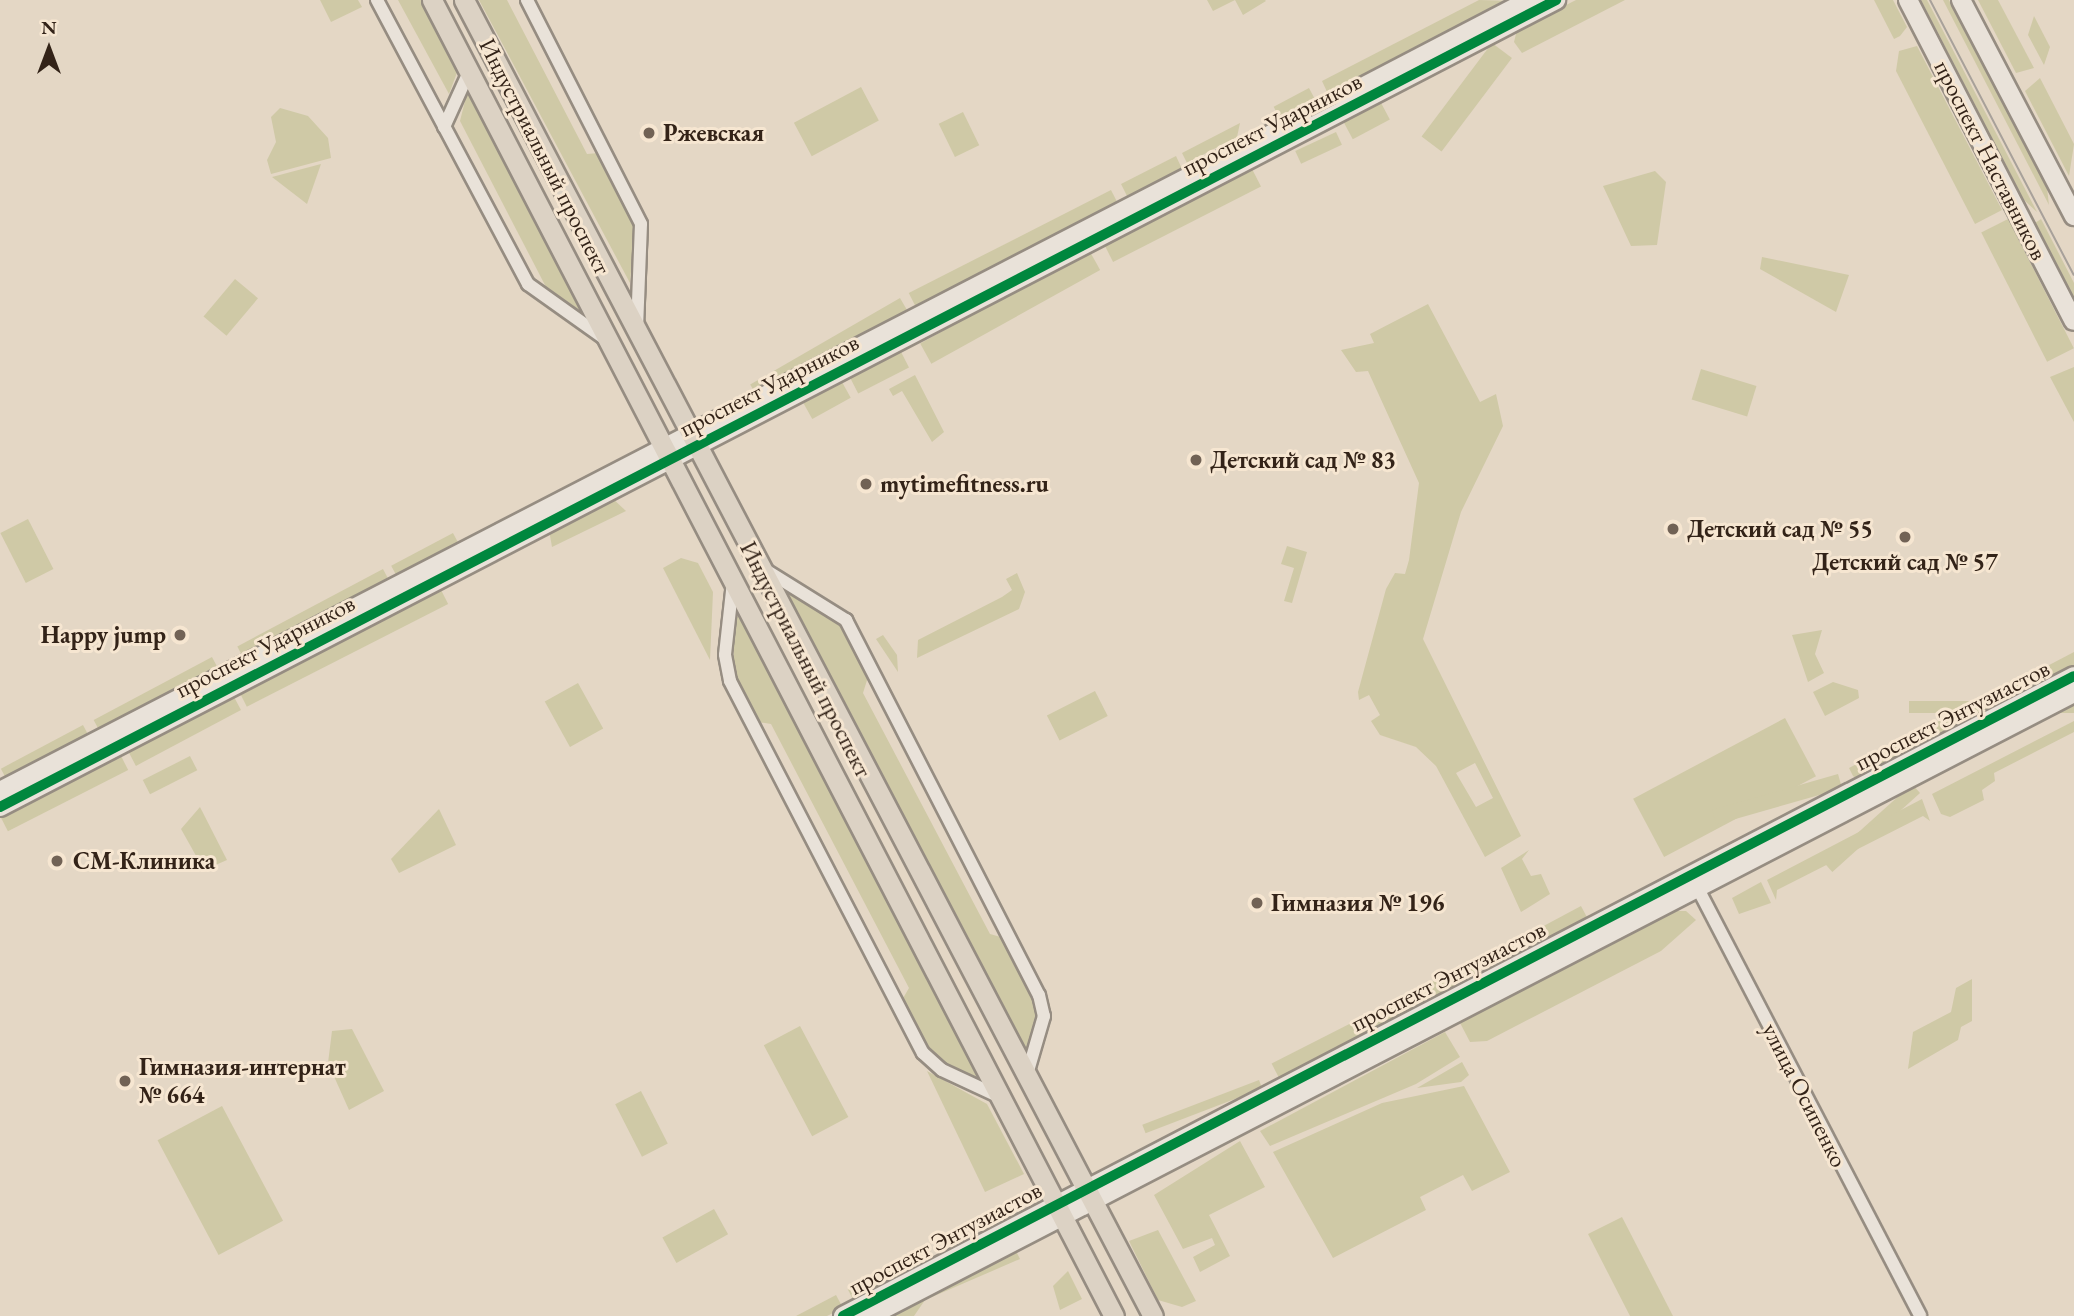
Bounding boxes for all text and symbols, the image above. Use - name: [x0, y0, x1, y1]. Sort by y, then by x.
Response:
- north arrow: [14, 14, 84, 84]
- text: N: [41, 15, 57, 40]
- street label: Индустриальный проспект: [473, 33, 617, 279]
- street label: проспект Наставников: [1928, 55, 2054, 265]
- street label: проспект Ударников: [1178, 66, 1366, 182]
- place label: Ржевская: [663, 119, 764, 147]
- marker: Ржевская: [641, 125, 657, 141]
- street label: проспект Ударников: [675, 327, 863, 443]
- place label: Детский сад № 83: [1210, 446, 1396, 474]
- marker: Детский сад № 83: [1188, 452, 1204, 468]
- place label: mytimefitness.ru: [880, 470, 1049, 498]
- marker: mytimefitness.ru: [858, 476, 874, 492]
- place label: Детский сад № 55: [1687, 515, 1873, 543]
- marker: Детский сад № 55: [1665, 521, 1681, 537]
- marker: Детский сад № 57: [1897, 529, 1913, 545]
- street label: Индустриальный проспект: [734, 536, 878, 782]
- place label: Детский сад № 57: [1812, 548, 1998, 576]
- street label: проспект Ударников: [171, 588, 359, 704]
- place label: Happy jump: [41, 621, 166, 649]
- marker: Happy jump: [172, 627, 188, 643]
- street label: проспект Энтузиастов: [1850, 653, 2054, 777]
- place label: СМ-Клиника: [73, 847, 215, 875]
- marker: СМ-Клиника: [47, 851, 67, 871]
- place label: Гимназия № 196: [1271, 889, 1444, 917]
- marker: Гимназия № 196: [1249, 895, 1265, 911]
- street label: проспект Энтузиастов: [1346, 914, 1550, 1038]
- street label: улица Осипенко: [1756, 1018, 1854, 1172]
- place label: Гимназия-интернат № 664: [139, 1053, 346, 1109]
- marker: Гимназия-интернат № 664: [117, 1073, 133, 1089]
- street label: проспект Энтузиастов: [844, 1175, 1046, 1301]

